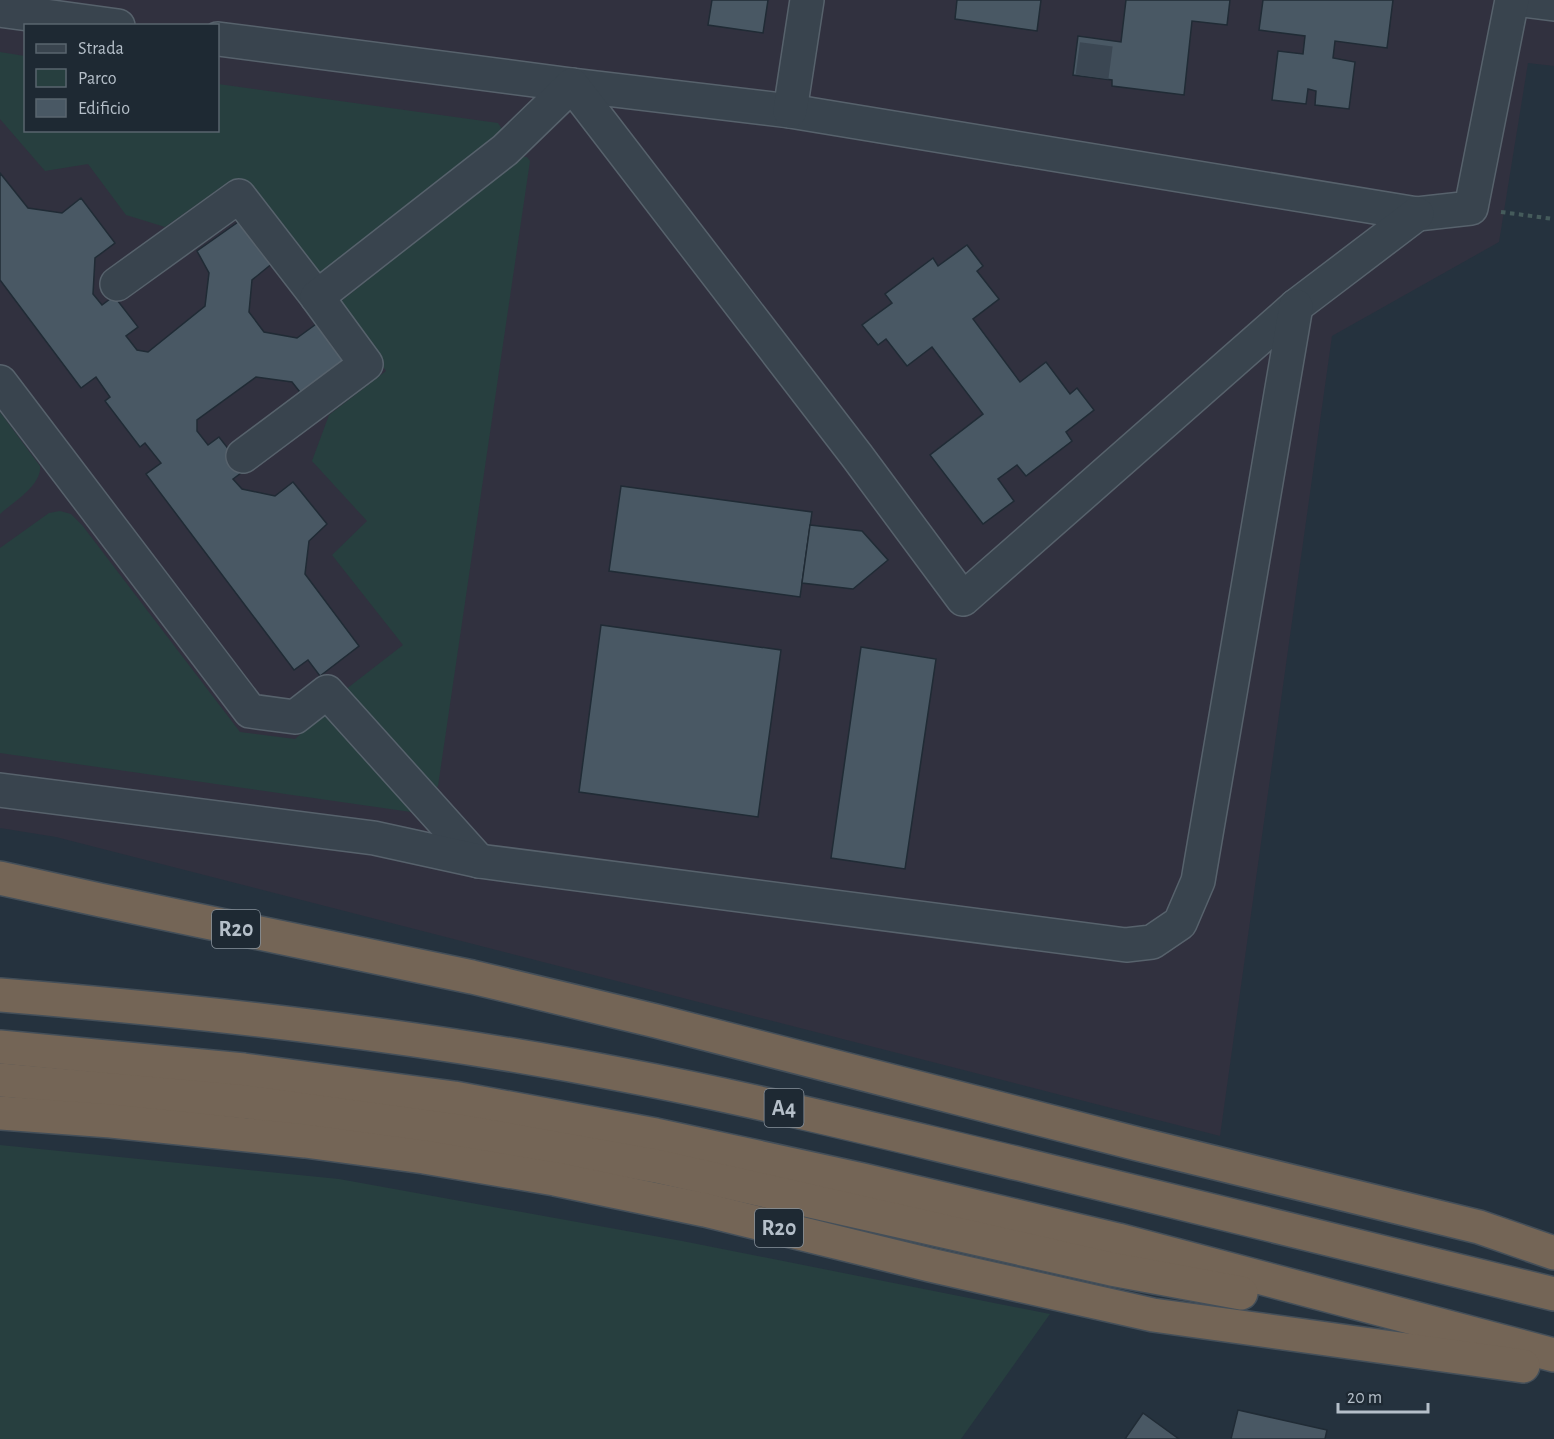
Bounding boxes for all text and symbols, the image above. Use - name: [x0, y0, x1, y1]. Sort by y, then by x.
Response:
- legend: [24, 24, 219, 132]
- text: Strada: [78, 40, 124, 58]
- text: Parco: [78, 70, 117, 88]
- text: Edificio: [78, 100, 130, 118]
- road number: R20: [212, 910, 260, 948]
- road number: A4: [764, 1089, 804, 1127]
- road number: R20: [755, 1209, 803, 1247]
- scale bar: [1338, 1376, 1428, 1414]
- text: 20 m: [1347, 1389, 1382, 1407]

